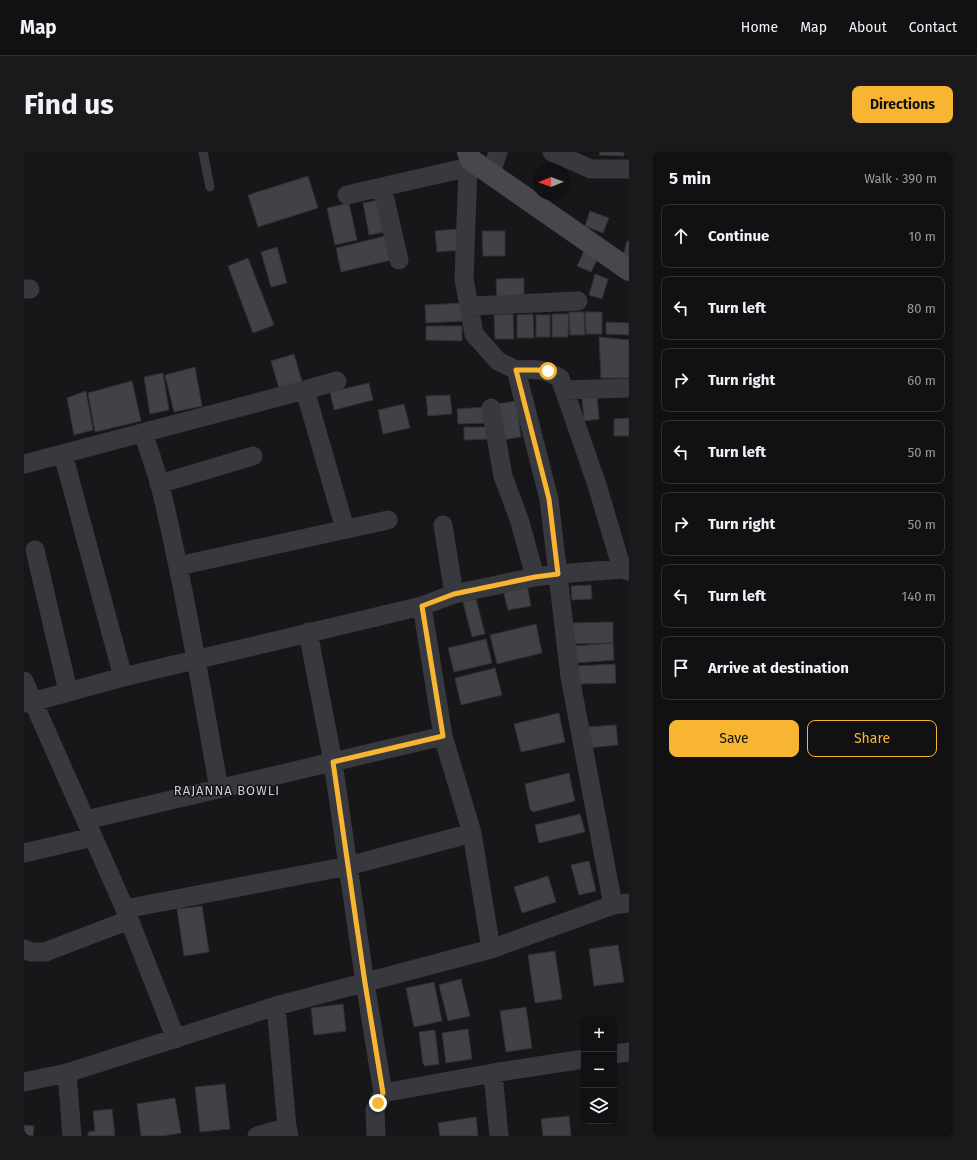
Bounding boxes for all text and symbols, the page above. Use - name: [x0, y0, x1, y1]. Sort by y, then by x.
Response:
- text: Map: [20, 16, 57, 39]
- text: Home: [741, 19, 778, 36]
- text: Map: [800, 19, 827, 36]
- text: About: [849, 19, 887, 36]
- text: Contact: [909, 19, 957, 36]
- button: Directions: [852, 86, 953, 123]
- text: Find us: [24, 88, 114, 121]
- north arrow: [533, 164, 569, 200]
- text: 5 min: [669, 168, 711, 189]
- text: Walk · 390 m: [864, 171, 937, 186]
- icon: ahead: [670, 225, 692, 247]
- text: Continue: [708, 227, 769, 245]
- text: 10 m: [909, 229, 936, 244]
- icon: left: [670, 297, 692, 319]
- text: Turn left: [708, 299, 766, 317]
- text: 80 m: [907, 301, 936, 316]
- route start: [539, 362, 557, 380]
- icon: right: [670, 369, 692, 391]
- text: Turn right: [708, 371, 775, 389]
- text: 60 m: [907, 373, 936, 388]
- icon: left: [670, 441, 692, 463]
- text: Turn left: [708, 443, 766, 461]
- text: 50 m: [908, 445, 936, 460]
- icon: right: [670, 513, 692, 535]
- text: Turn right: [708, 515, 775, 533]
- text: 50 m: [908, 517, 936, 532]
- icon: left: [670, 585, 692, 607]
- text: Turn left: [708, 587, 766, 605]
- text: 140 m: [902, 589, 936, 604]
- icon: arrive: [670, 657, 692, 679]
- text: Arrive at destination: [708, 659, 849, 677]
- button: Save: [669, 720, 799, 757]
- button: Share: [807, 720, 937, 757]
- district label: RAJANNA BOWLI: [174, 783, 280, 798]
- map controls: [581, 1016, 617, 1124]
- button: +: [581, 1016, 617, 1052]
- button: −: [581, 1052, 617, 1088]
- button: layers: [581, 1088, 617, 1124]
- route end: [369, 1094, 387, 1112]

